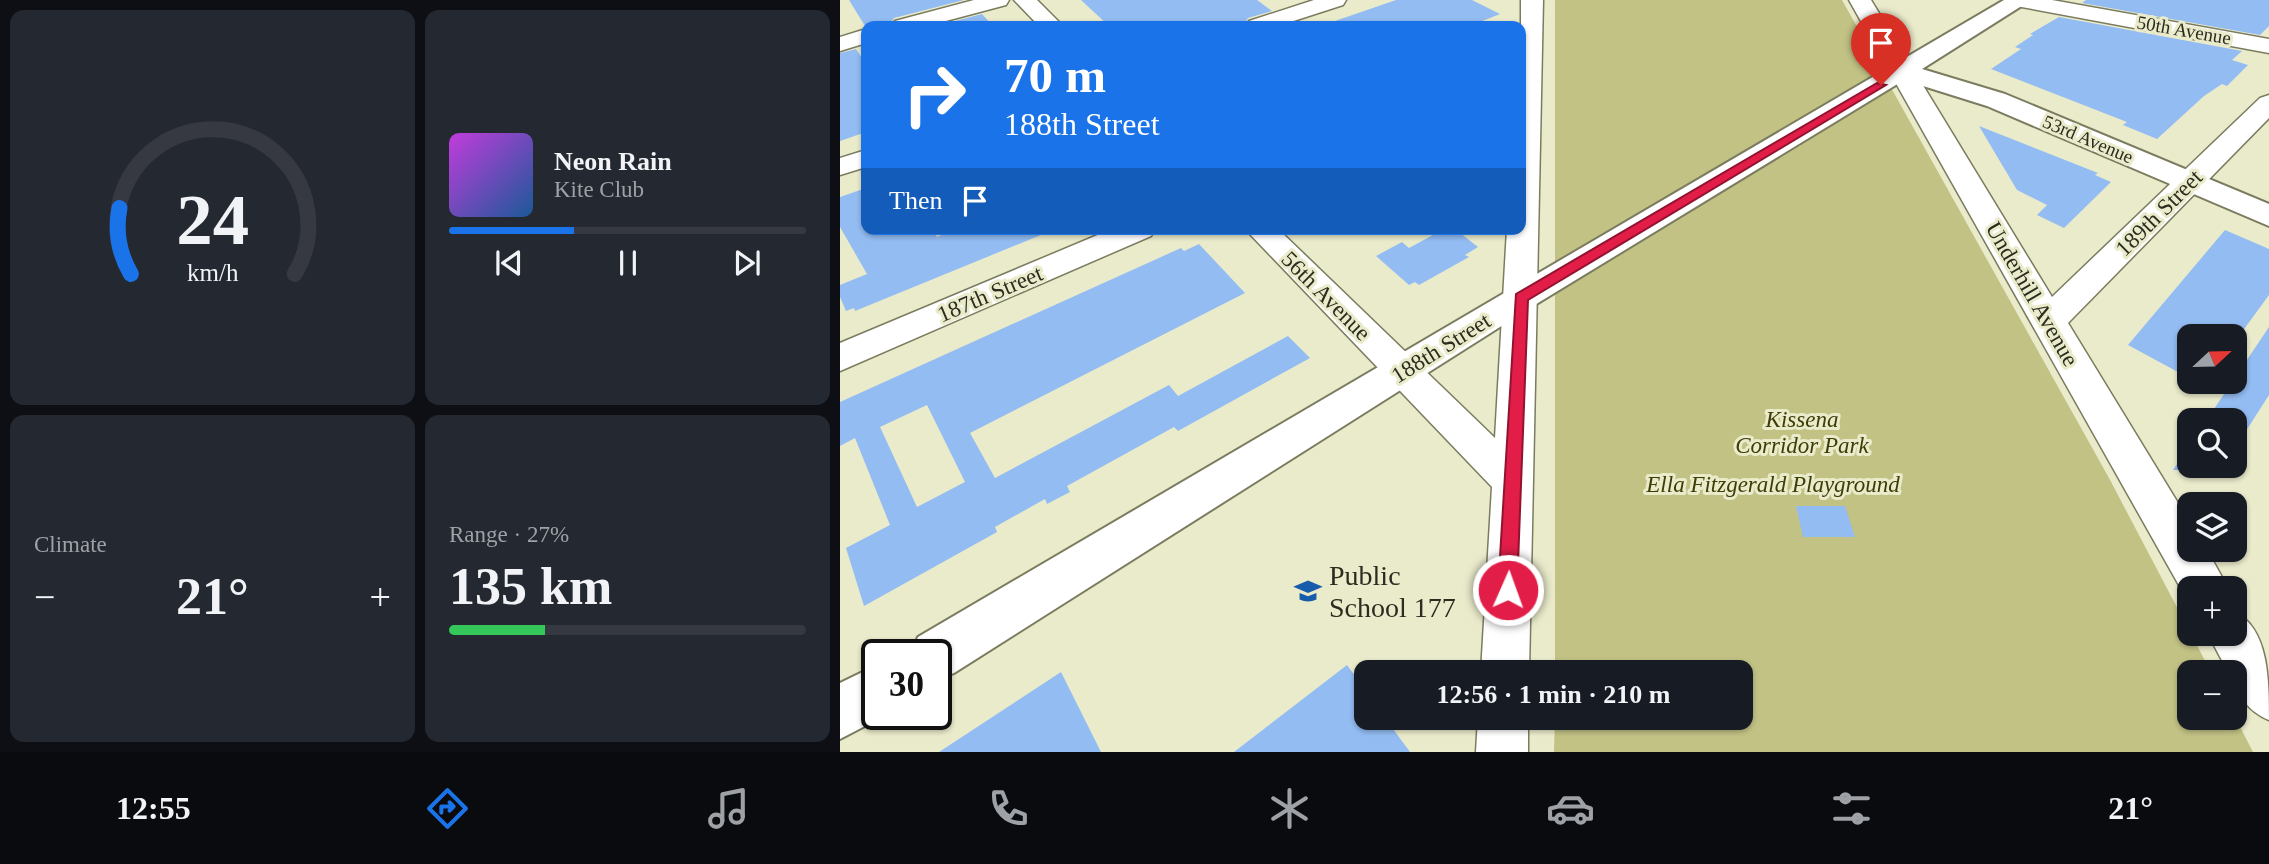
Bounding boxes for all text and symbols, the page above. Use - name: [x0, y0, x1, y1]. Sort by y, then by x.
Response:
- street label: 50th Avenue: [2135, 11, 2233, 49]
- pin: [1851, 13, 1911, 85]
- icon: arrive: [1862, 24, 1900, 62]
- text: 70 m: [1004, 48, 1106, 103]
- icon: right: [889, 49, 980, 140]
- text: 188th Street: [1004, 106, 1160, 142]
- street label: 53rd Avenue: [2040, 111, 2136, 167]
- text: Neon Rain: [554, 147, 672, 176]
- street label: 189th Street: [2111, 164, 2208, 261]
- text: Kite Club: [554, 177, 644, 202]
- text: 24: [176, 179, 249, 260]
- icon: arrive: [956, 182, 994, 220]
- text: Then: [889, 186, 942, 215]
- street label: Underhill Avenue: [1981, 217, 2083, 371]
- icon: previous: [490, 244, 528, 282]
- icon: pause: [609, 244, 647, 282]
- icon: next: [728, 244, 766, 282]
- street label: 56th Avenue: [1276, 246, 1376, 346]
- text: km/h: [187, 259, 239, 286]
- street label: 187th Street: [934, 260, 1047, 327]
- street label: 188th Street: [1387, 307, 1496, 388]
- north arrow: [2177, 324, 2247, 394]
- map controls: [2177, 324, 2247, 730]
- park label: Kissena Corridor Park: [1735, 407, 1870, 458]
- button: search: [2177, 408, 2247, 478]
- park label: Ella Fitzgerald Playground: [1645, 472, 1900, 497]
- button: layers: [2177, 492, 2247, 562]
- text: Range · 27%: [449, 522, 569, 547]
- text: Climate: [34, 532, 107, 557]
- position arrow: [1471, 553, 1545, 627]
- text: 135 km: [449, 558, 612, 615]
- place label: Public School 177: [1329, 560, 1456, 623]
- text: 21°: [176, 568, 249, 625]
- text: −: [34, 576, 55, 618]
- text: +: [370, 576, 391, 618]
- school or university icon: Public School 177: [1293, 576, 1323, 606]
- button: +: [2177, 576, 2247, 646]
- speed limit sign: 30: [861, 639, 952, 730]
- button: −: [2177, 660, 2247, 730]
- text: 12:56 · 1 min · 210 m: [1437, 680, 1671, 709]
- icon: directions: [423, 784, 472, 833]
- icon: music: [704, 784, 753, 833]
- icon: phone: [984, 784, 1033, 833]
- icon: climate: [1265, 784, 1314, 833]
- icon: car: [1546, 784, 1595, 833]
- icon: filters: [1827, 784, 1876, 833]
- text: 12:55: [116, 790, 191, 826]
- text: 21°: [2108, 790, 2153, 826]

